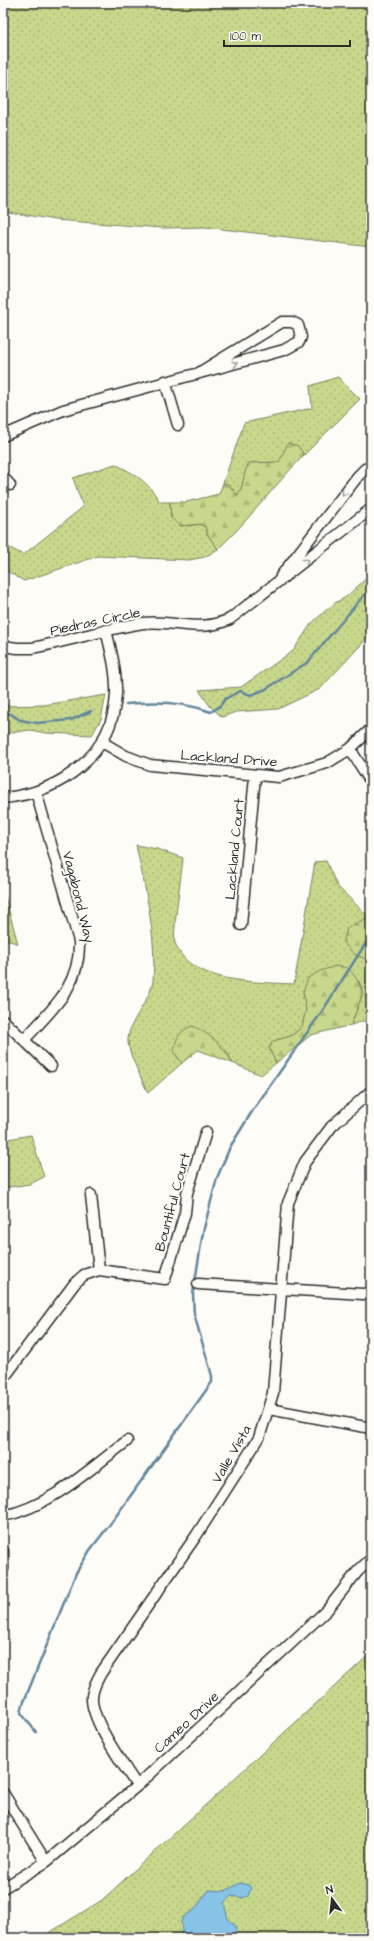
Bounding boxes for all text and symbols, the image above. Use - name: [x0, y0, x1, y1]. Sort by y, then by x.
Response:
- scale bar: [224, 22, 350, 48]
- text: 100 m: [230, 28, 261, 45]
- one-way arrow: [231, 360, 238, 369]
- one-way arrow: [341, 489, 348, 496]
- one-way arrow: [302, 558, 309, 565]
- street label: Piedras Circle: [48, 603, 143, 641]
- street label: Lackland Drive: [180, 746, 279, 772]
- street label: Lackland Court: [221, 797, 249, 901]
- street label: Vagabond Way: [57, 849, 99, 945]
- street label: Bountiful Court: [150, 1150, 196, 1254]
- street label: Valle Vista: [207, 1422, 257, 1487]
- street label: Cameo Drive: [150, 1687, 224, 1758]
- north arrow: [312, 1879, 352, 1919]
- text: N: [324, 1882, 335, 1898]

